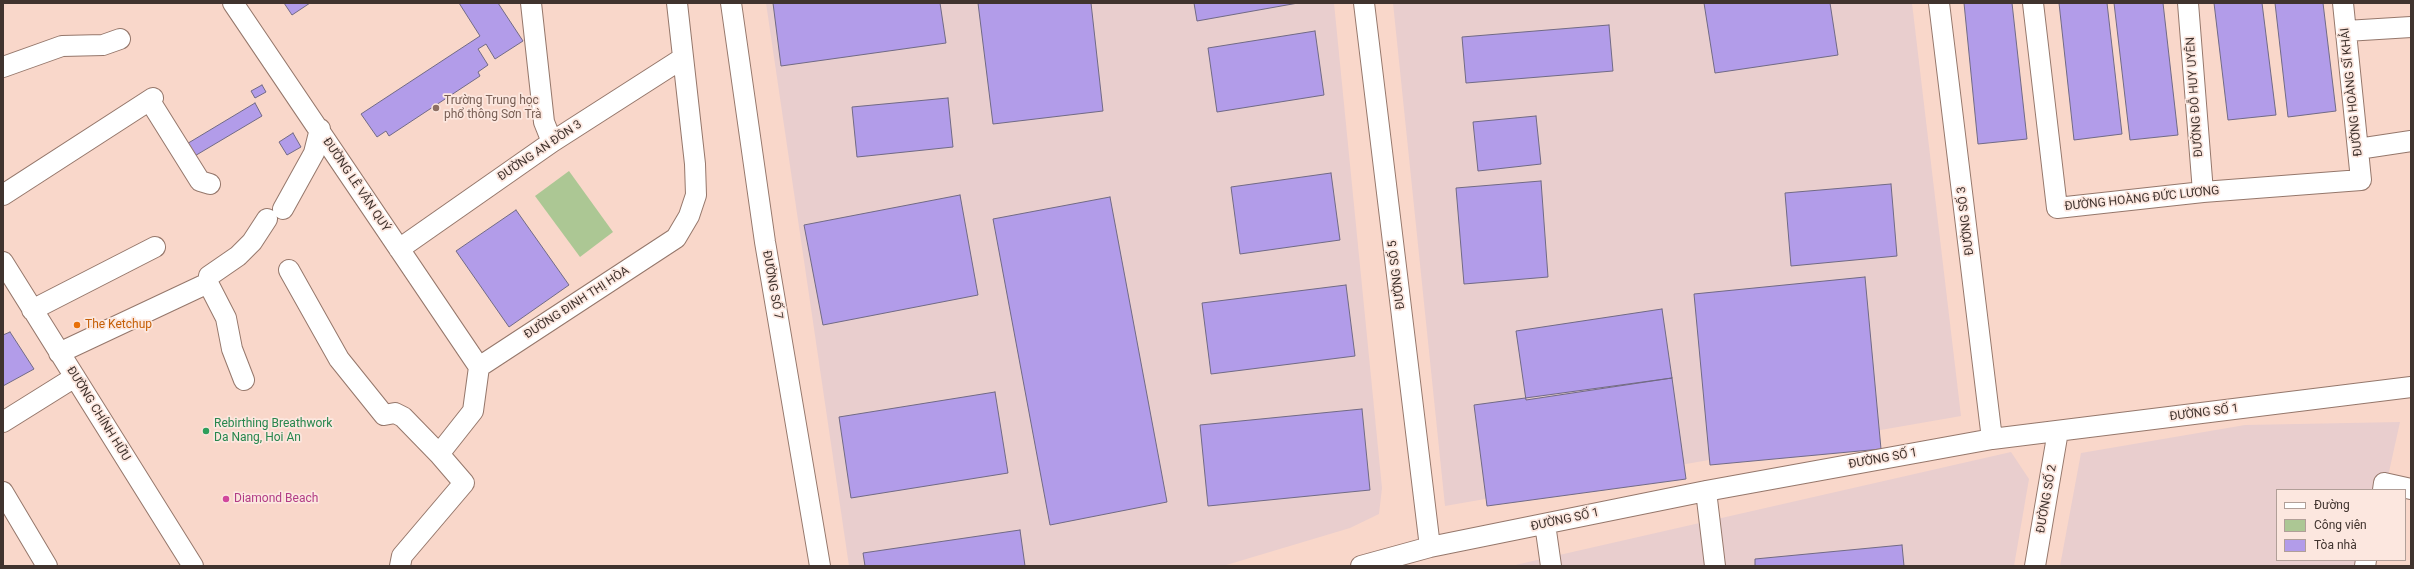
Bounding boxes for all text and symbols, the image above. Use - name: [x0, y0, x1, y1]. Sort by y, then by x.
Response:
- street label: ĐƯỜNG HOÀNG SĨ KHẢI: [2338, 27, 2366, 157]
- street label: ĐƯỜNG ĐỖ HUY UYÊN: [2184, 36, 2206, 158]
- place label: Trường Trung học phổ thông Sơn Trà: [444, 94, 542, 122]
- marker: Trường Trung học phổ thông Sơn Trà: [431, 103, 441, 113]
- street label: ĐƯỜNG AN ĐỒN 3: [495, 118, 585, 184]
- street label: ĐƯỜNG LÊ VĂN QUÝ: [319, 135, 393, 235]
- street label: ĐƯỜNG HOÀNG ĐỨC LƯƠNG: [2064, 184, 2220, 214]
- street label: ĐƯỜNG SỐ 3: [1955, 186, 1977, 256]
- street label: ĐƯỜNG SỐ 5: [1386, 240, 1408, 310]
- street label: ĐƯỜNG SỐ 7: [759, 250, 785, 320]
- street label: ĐƯỜNG ĐINH THỊ HÒA: [522, 264, 632, 342]
- place label: The Ketchup: [85, 318, 152, 332]
- marker: The Ketchup: [72, 320, 82, 330]
- street label: ĐƯỜNG CHÍNH HỮU: [63, 364, 133, 464]
- street label: ĐƯỜNG SỐ 1: [2169, 402, 2239, 424]
- place label: Rebirthing Breathwork Da Nang, Hoi An: [214, 417, 332, 445]
- marker: Rebirthing Breathwork Da Nang, Hoi An: [201, 426, 211, 436]
- street label: ĐƯỜNG SỐ 1: [1848, 446, 1918, 472]
- street label: ĐƯỜNG SỐ 2: [2034, 464, 2060, 534]
- legend: [2276, 489, 2406, 561]
- place label: Diamond Beach: [234, 492, 318, 506]
- marker: Diamond Beach: [221, 494, 231, 504]
- text: Đường: [2314, 498, 2350, 512]
- street label: ĐƯỜNG SỐ 1: [1530, 506, 1600, 534]
- text: Công viên: [2314, 518, 2367, 532]
- text: Tòa nhà: [2314, 538, 2357, 552]

